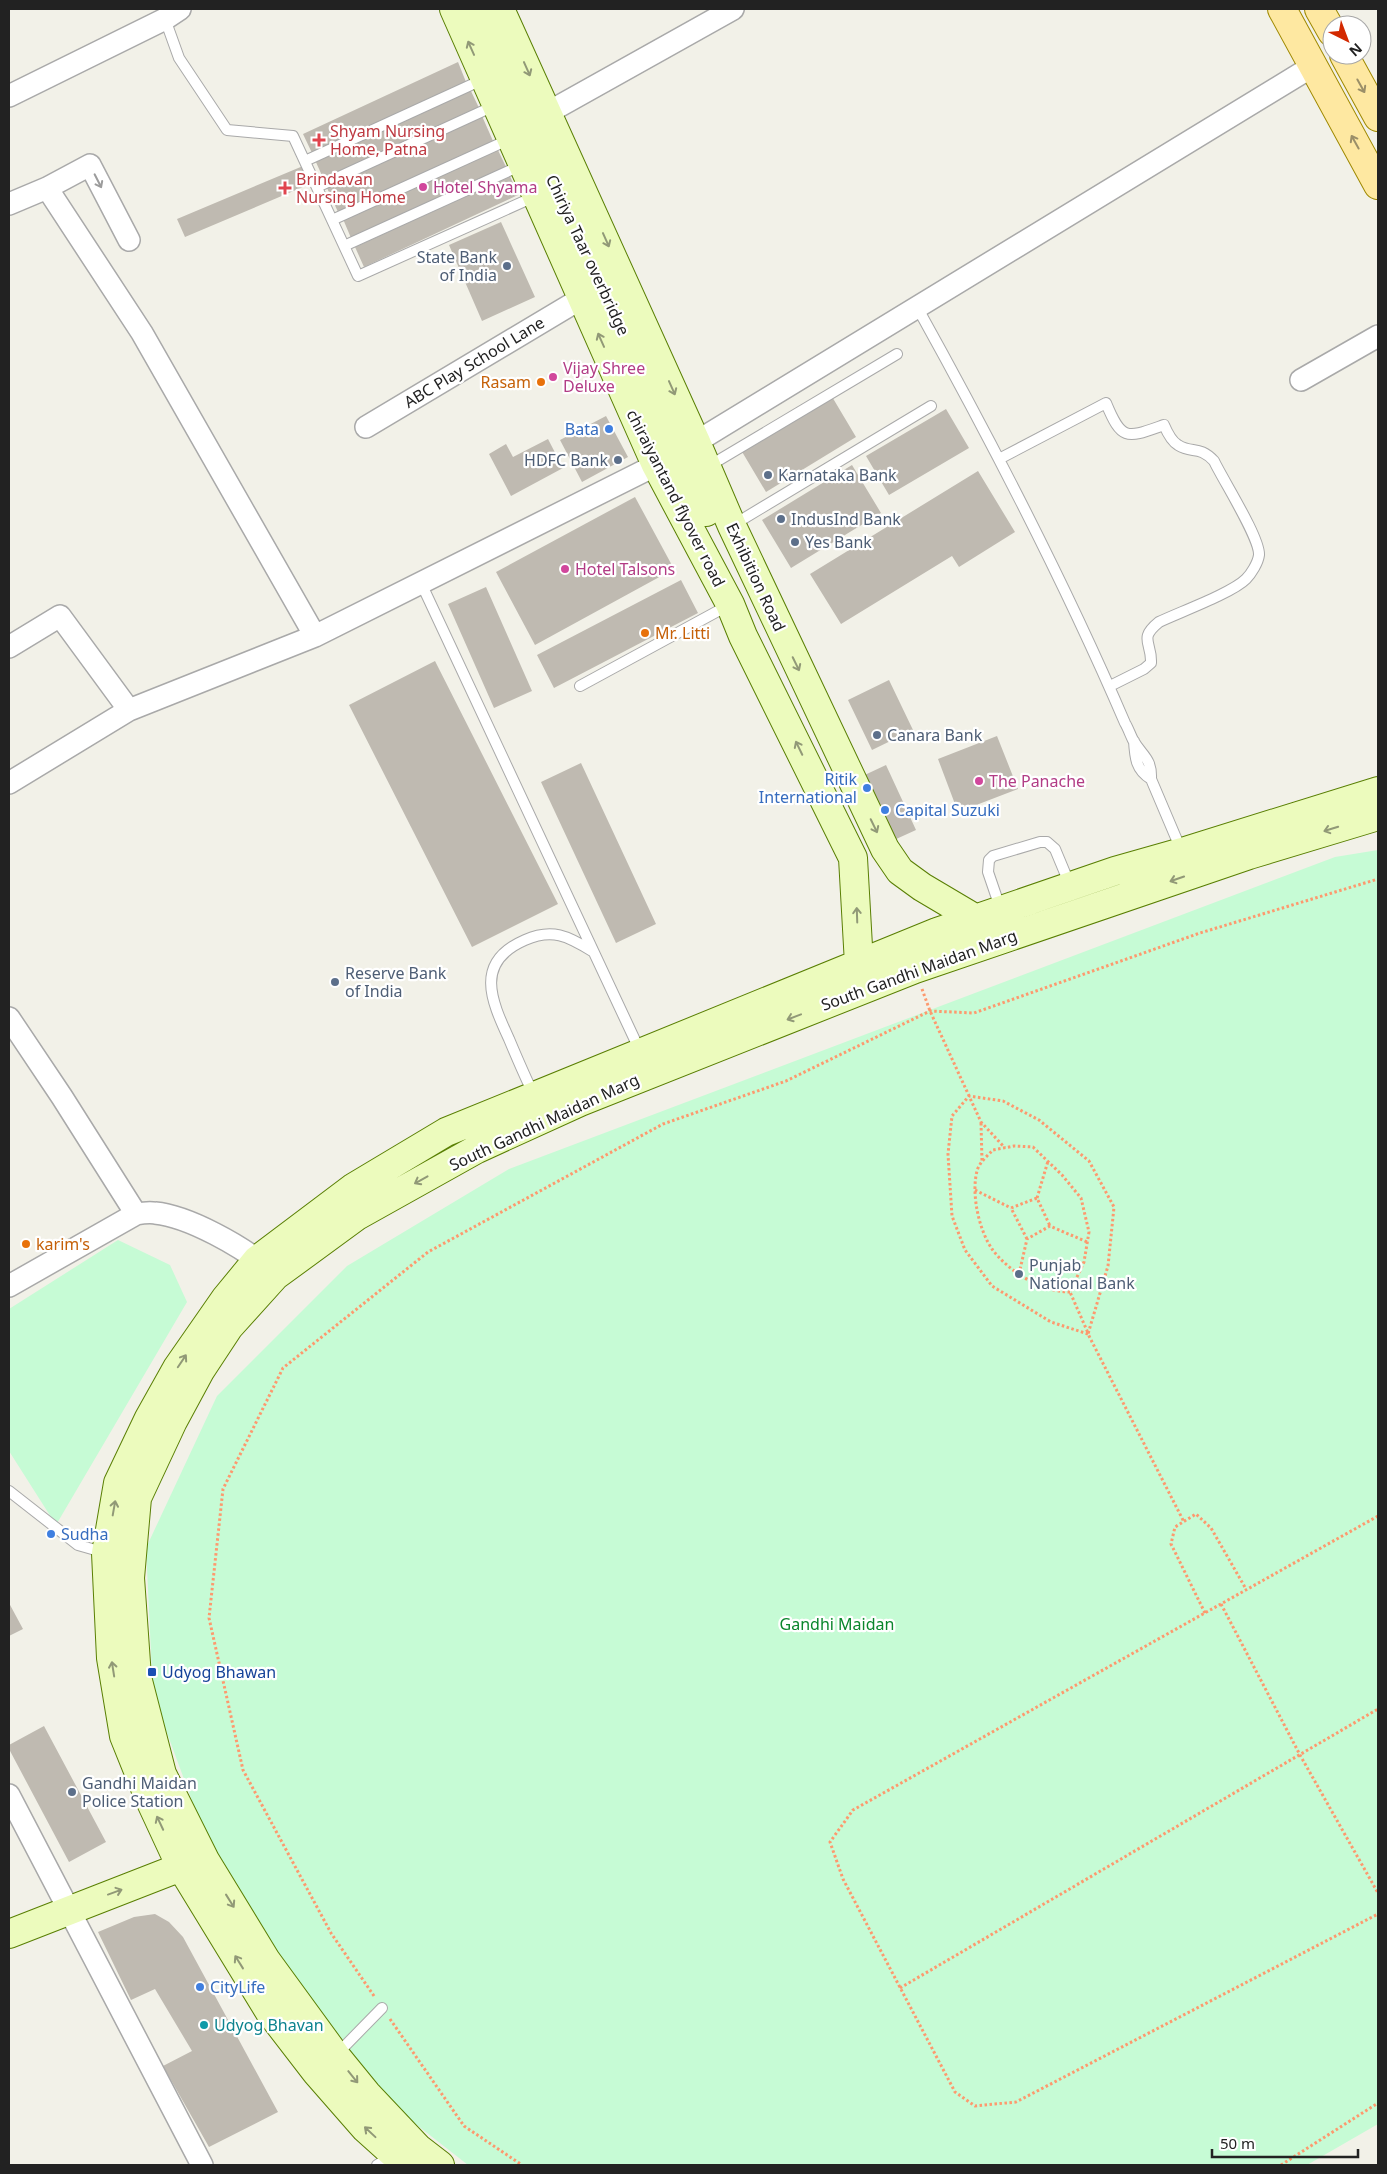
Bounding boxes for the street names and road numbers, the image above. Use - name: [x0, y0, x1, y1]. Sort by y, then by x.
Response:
- street label: Chiriya Taar overbridge: [541, 171, 635, 339]
- street label: ABC Play School Lane: [400, 311, 548, 413]
- street label: chiraiyantand flyover road: [622, 405, 730, 591]
- street label: Exhibition Road: [721, 519, 791, 635]
- street label: South Gandhi Maidan Marg: [818, 924, 1020, 1016]
- street label: South Gandhi Maidan Marg: [446, 1068, 642, 1176]

